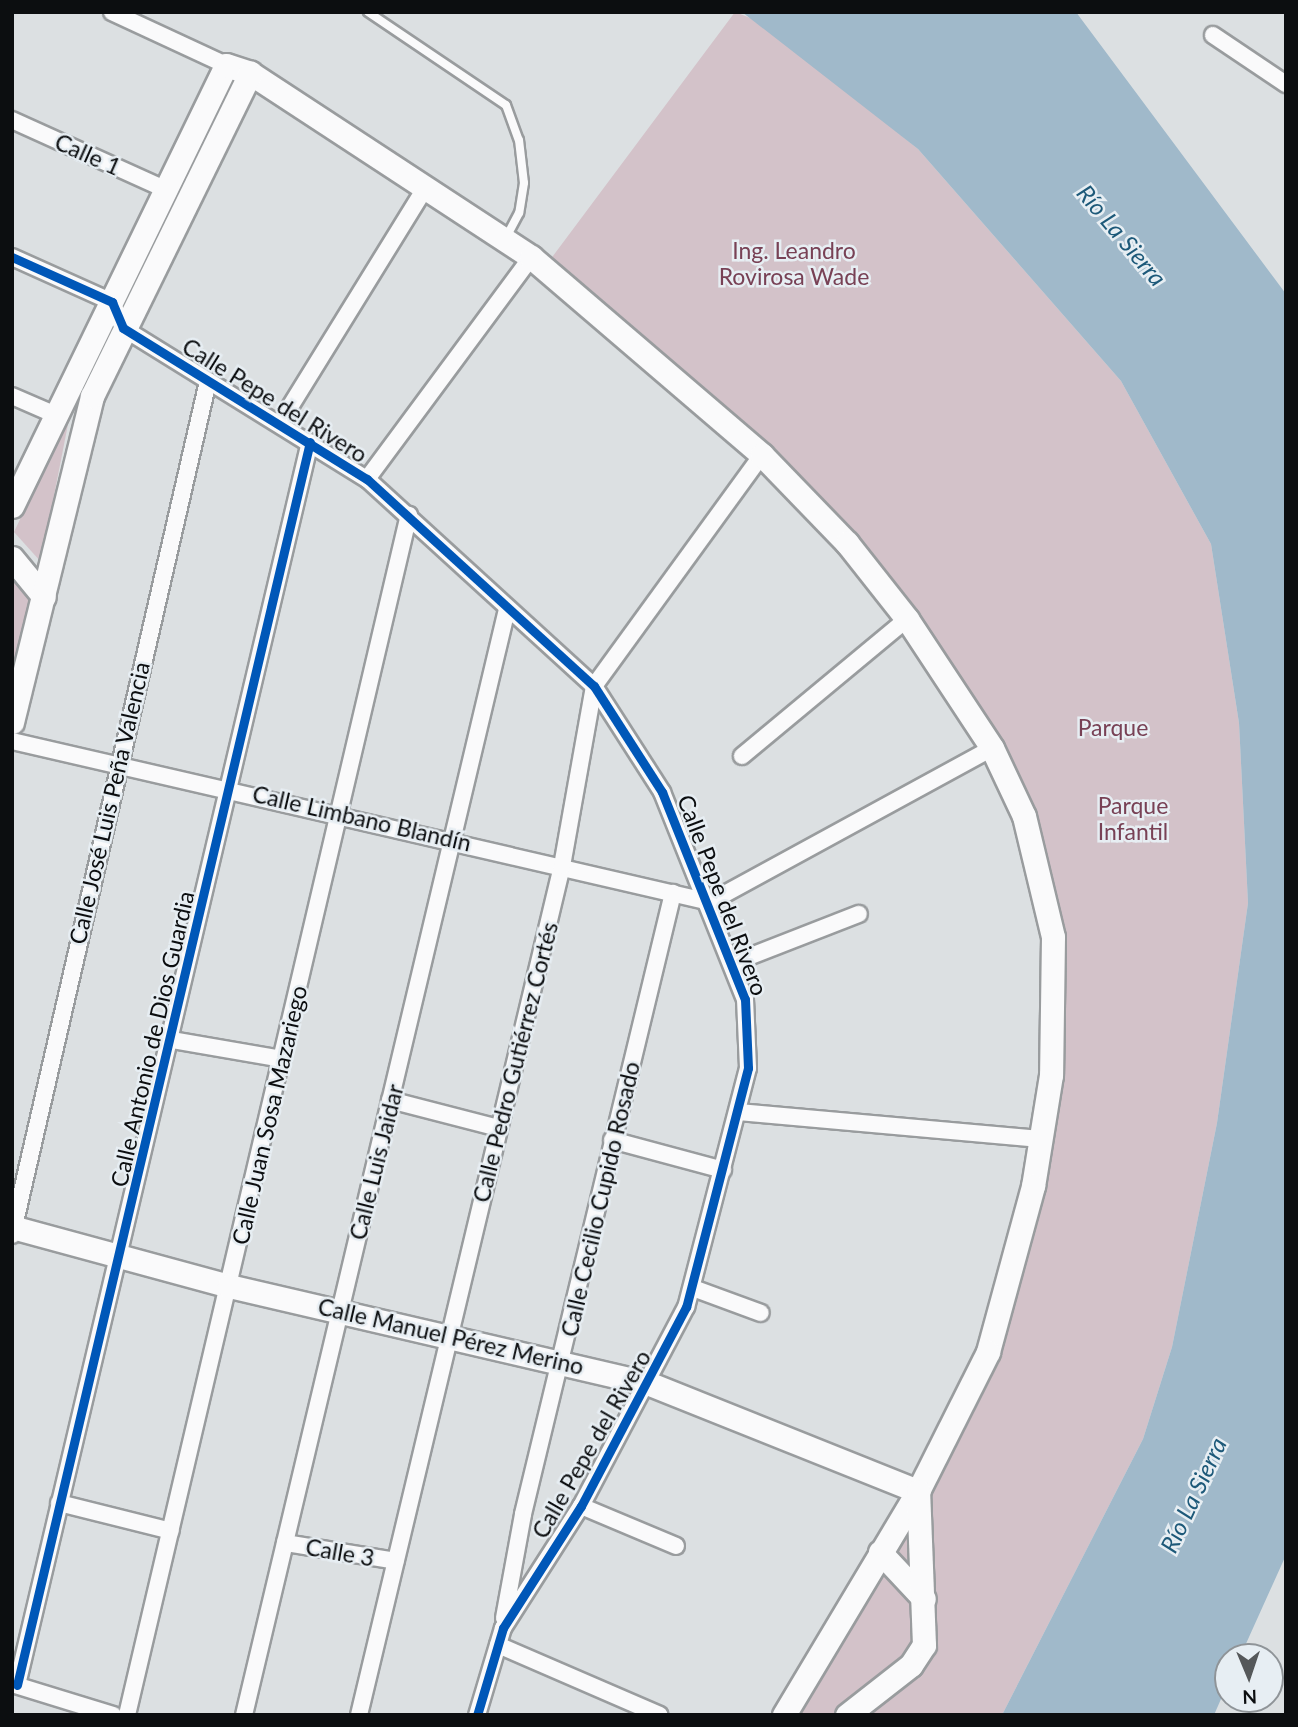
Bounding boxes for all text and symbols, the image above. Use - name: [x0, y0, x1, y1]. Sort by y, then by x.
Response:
- street label: Calle 1: [51, 127, 125, 181]
- water label: Río La Sierra: [1071, 178, 1173, 292]
- park label: Ing. Leandro Rovirosa Wade: [719, 236, 869, 290]
- street label: Calle Pepe del Rivero: [178, 332, 372, 468]
- street label: Calle José Luis Peña Valencia: [63, 658, 155, 948]
- park label: Parque: [1078, 713, 1148, 741]
- street label: Calle Limbano Blandín: [250, 779, 474, 857]
- street label: Calle Pepe del Rivero: [672, 791, 774, 999]
- park label: Parque Infantil: [1098, 791, 1168, 845]
- street label: Calle Antonio de Dios Guardia: [104, 888, 200, 1190]
- street label: Calle Pedro Gutiérrez Cortés: [467, 919, 563, 1205]
- street label: Calle Juan Sosa Mazariego: [226, 982, 312, 1248]
- street label: Calle Cecilio Cupido Rosado: [555, 1059, 645, 1339]
- street label: Calle Luis Jaidar: [343, 1081, 409, 1243]
- street label: Calle Manuel Pérez Merino: [315, 1292, 587, 1380]
- street label: Calle Pepe del Rivero: [526, 1345, 656, 1543]
- water label: Río La Sierra: [1154, 1433, 1232, 1557]
- street label: Calle 3: [304, 1532, 376, 1572]
- north arrow: [1214, 1643, 1284, 1713]
- text: N: [1242, 1686, 1257, 1709]

